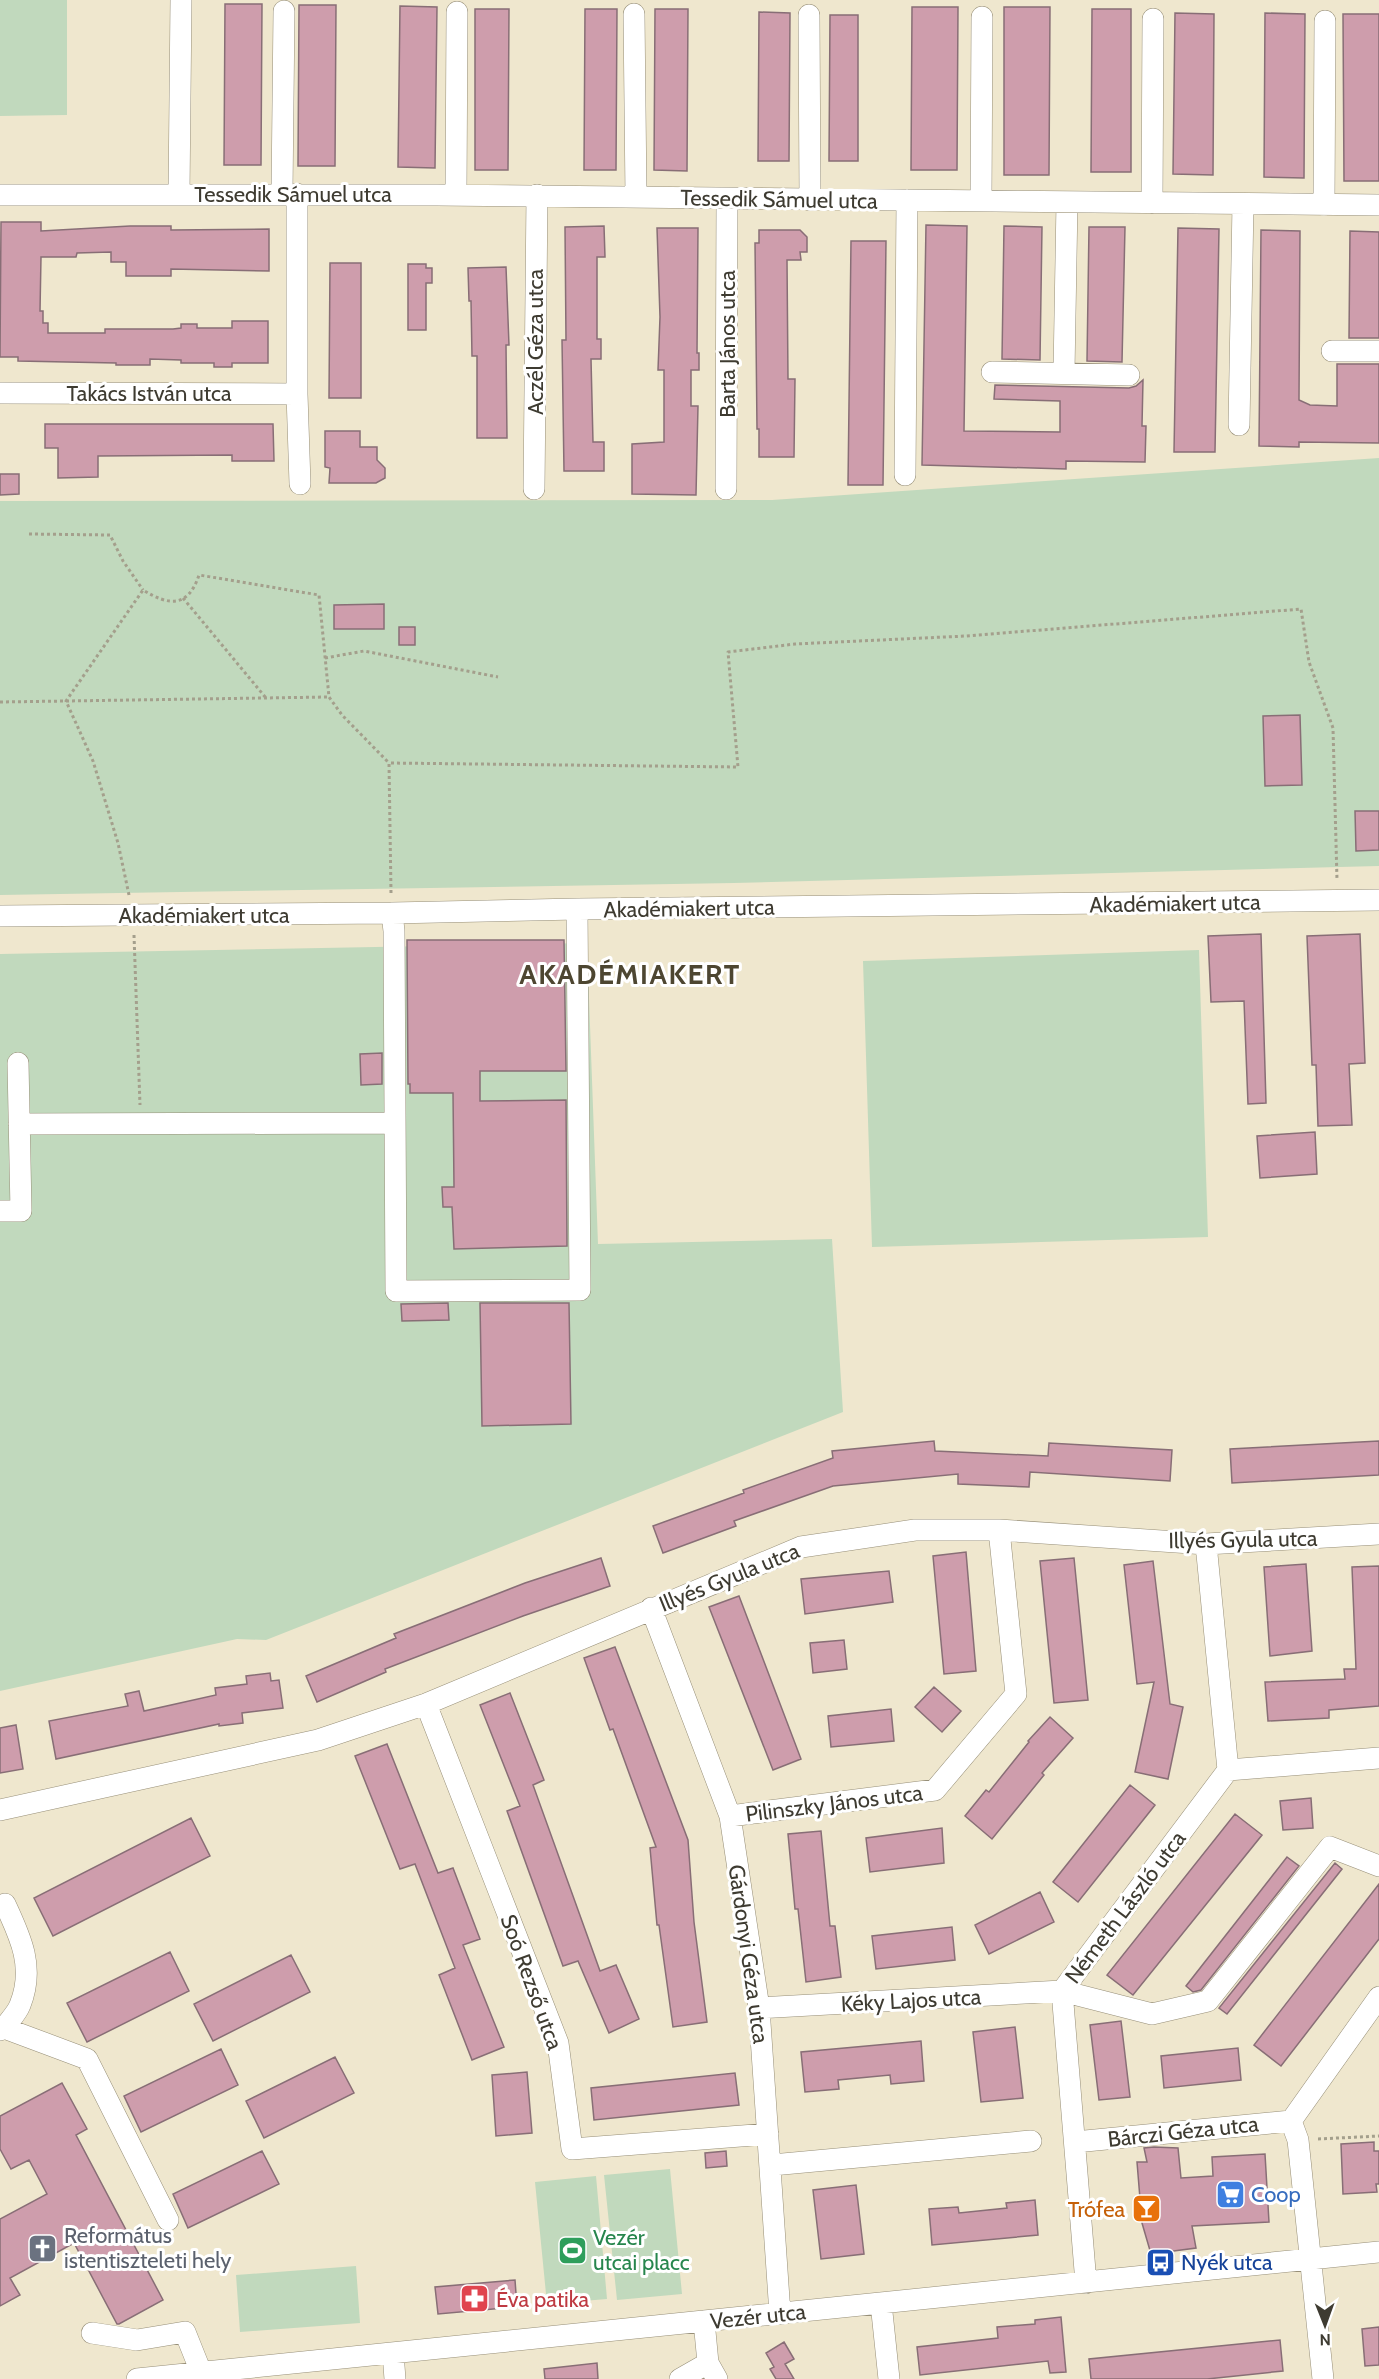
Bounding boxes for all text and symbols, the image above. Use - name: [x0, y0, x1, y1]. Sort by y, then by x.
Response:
- street label: Tessedik Sámuel utca: [194, 181, 392, 208]
- street label: Tessedik Sámuel utca: [680, 184, 878, 215]
- street label: Aczél Géza utca: [522, 269, 549, 415]
- street label: Barta János utca: [714, 270, 741, 418]
- street label: Takács István utca: [66, 380, 232, 407]
- street label: Akadémiakert utca: [1089, 889, 1261, 918]
- street label: Akadémiakert utca: [603, 894, 775, 923]
- street label: Akadémiakert utca: [118, 902, 290, 929]
- district label: AKADÉMIAKERT: [519, 957, 741, 991]
- street label: Illyés Gyula utca: [1168, 1525, 1318, 1554]
- street label: Illyés Gyula utca: [655, 1537, 804, 1618]
- street label: Pilinszky János utca: [744, 1779, 925, 1828]
- street label: Németh László utca: [1059, 1825, 1192, 1989]
- street label: Gárdonyi Géza utca: [723, 1863, 774, 2046]
- street label: Soó Rezső utca: [495, 1911, 569, 2054]
- street label: Kéky Lajos utca: [840, 1983, 982, 2018]
- street label: Bárczi Géza utca: [1106, 2110, 1260, 2153]
- supermarket icon: Coop: [1214, 2178, 1246, 2210]
- place label: Coop: [1251, 2181, 1301, 2208]
- bar icon: Trófea: [1130, 2193, 1162, 2225]
- place label: Trófea: [1068, 2196, 1125, 2223]
- place label: Református istentiszteleti hely: [64, 2222, 231, 2274]
- place label: Vezér utcai placc: [593, 2224, 690, 2276]
- church icon: Református istentiszteleti hely: [27, 2232, 59, 2264]
- sports icon: Vezér utcai placc: [556, 2234, 588, 2266]
- bus stop icon: Nyék utca: [1144, 2246, 1176, 2278]
- place label: Nyék utca: [1181, 2249, 1273, 2276]
- pharmacy icon: Éva patika: [459, 2283, 491, 2315]
- place label: Éva patika: [496, 2286, 589, 2313]
- north arrow: [1295, 2295, 1355, 2355]
- street label: Vezér utca: [709, 2298, 808, 2335]
- text: N: [1319, 2330, 1331, 2349]

